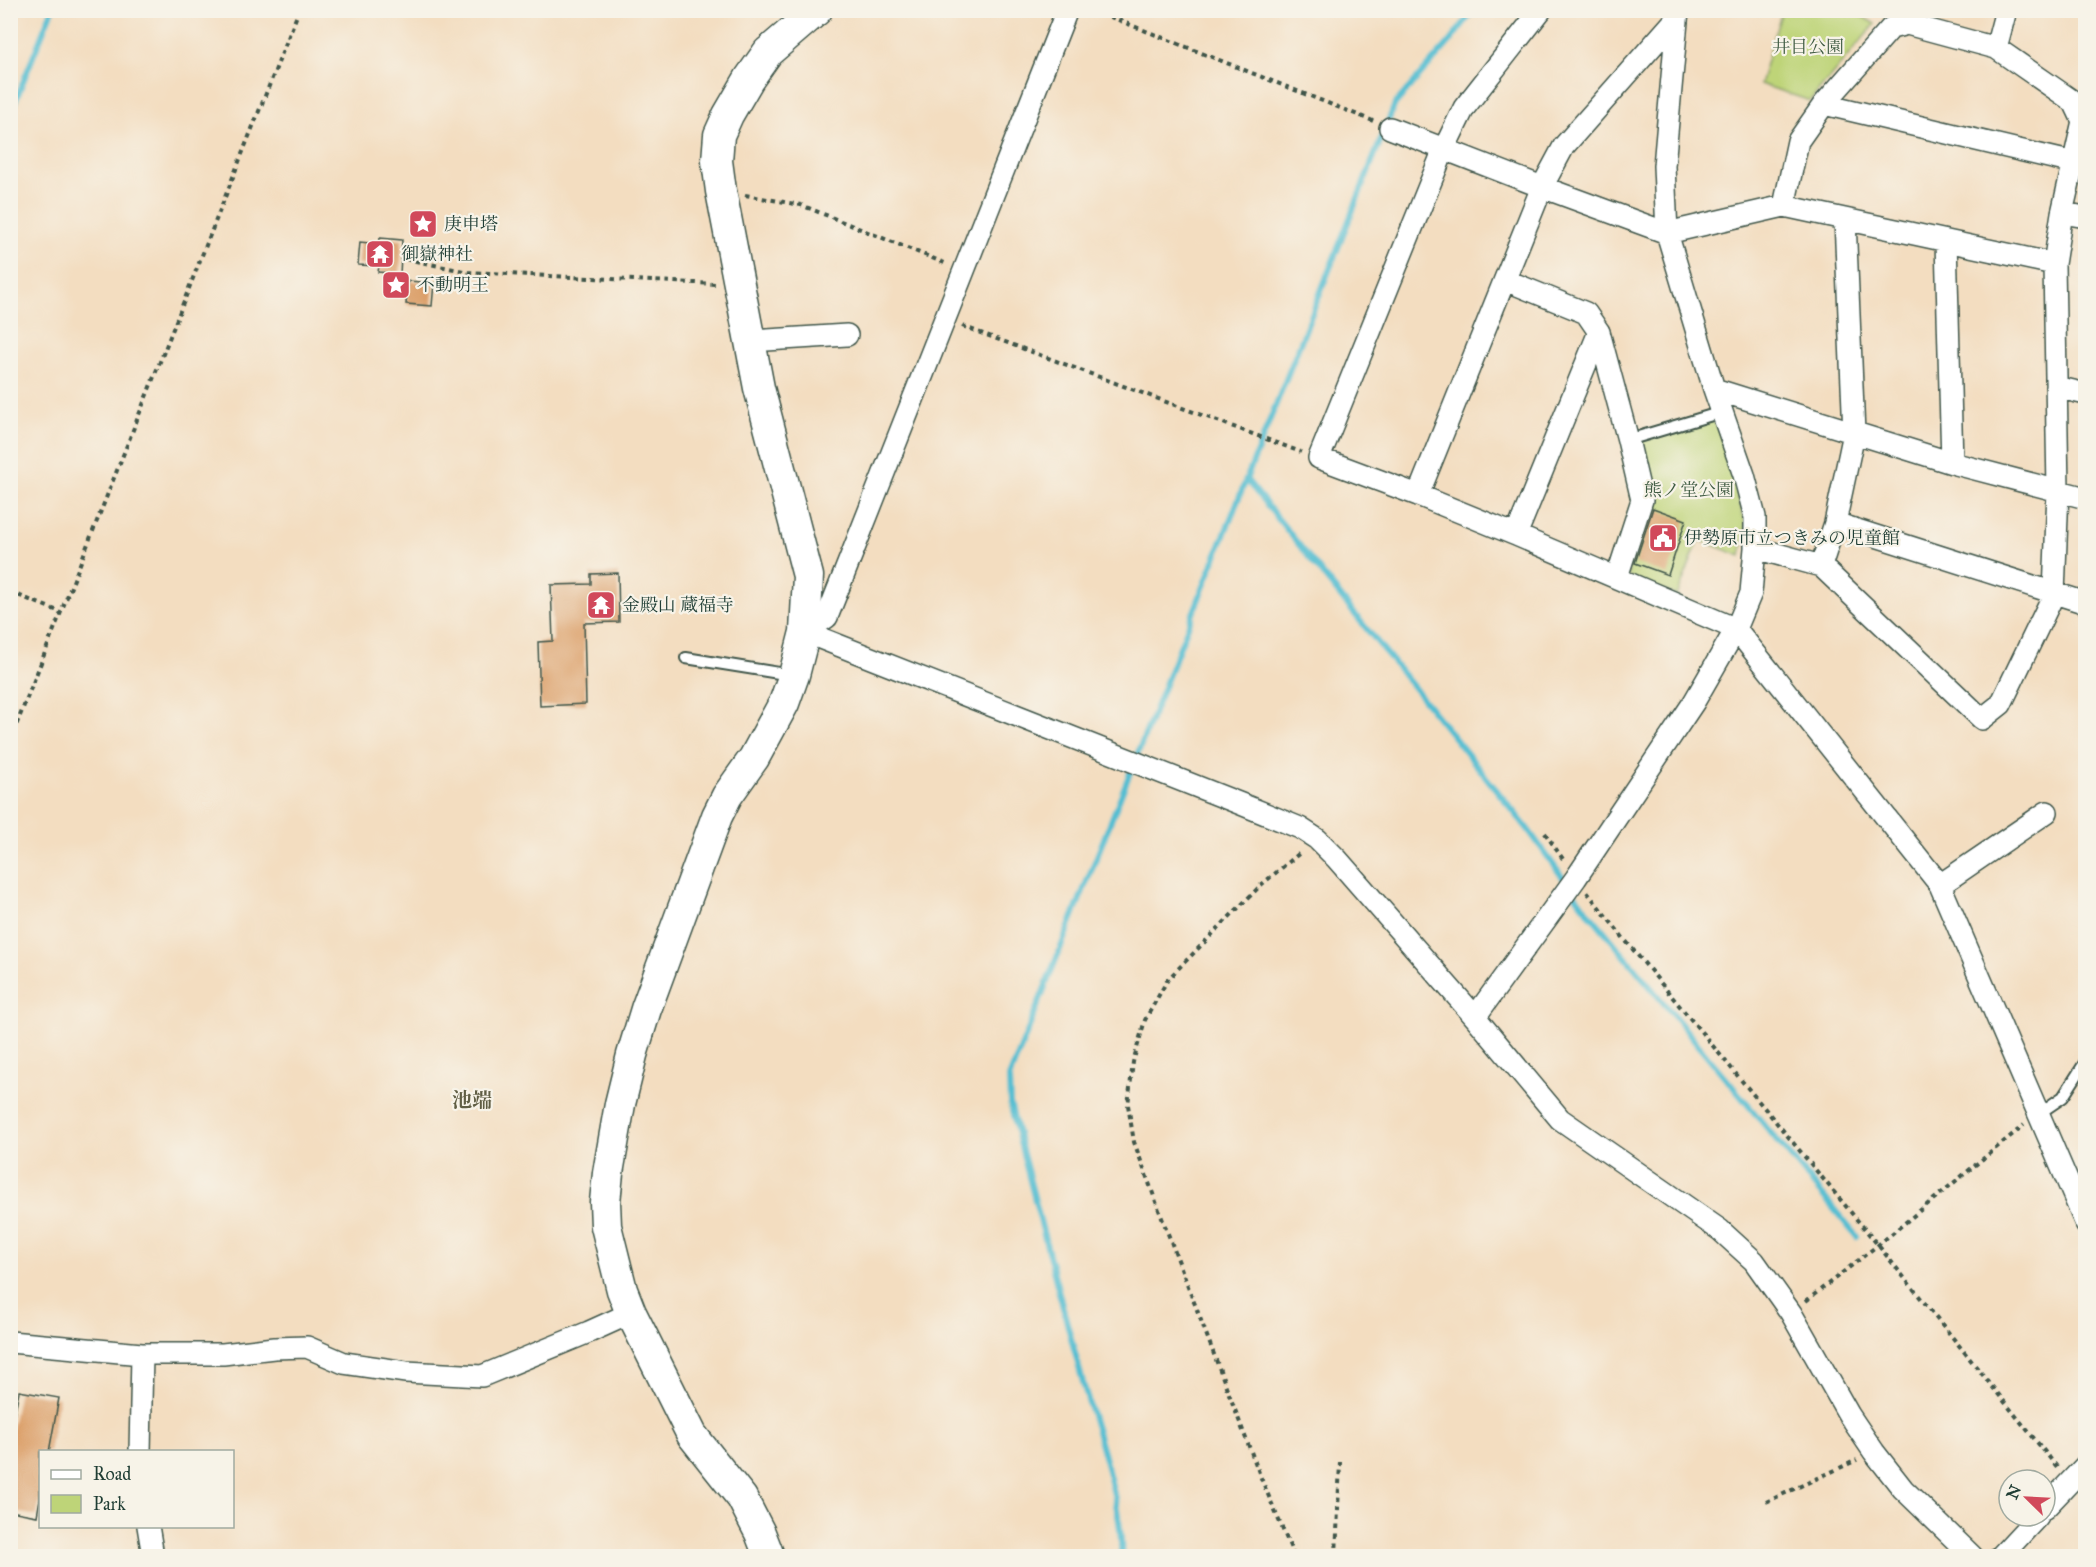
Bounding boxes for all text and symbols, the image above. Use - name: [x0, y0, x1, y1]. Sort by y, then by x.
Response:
- park label: 井目公園: [1772, 36, 1844, 58]
- place icon: 庚申塔: [407, 208, 439, 240]
- place label: 庚申塔: [444, 213, 498, 235]
- temple icon: 御嶽神社: [364, 238, 396, 270]
- place label: 御嶽神社: [401, 243, 473, 265]
- place icon: 不動明王: [380, 269, 412, 301]
- place label: 不動明王: [417, 274, 489, 296]
- park label: 熊ノ堂公園: [1644, 479, 1734, 501]
- public building icon: 伊勢原市立つきみの児童館: [1647, 522, 1679, 554]
- place label: 伊勢原市立つきみの児童館: [1684, 527, 1900, 549]
- temple icon: 金殿山 蔵福寺: [585, 589, 617, 621]
- place label: 金殿山 蔵福寺: [622, 594, 734, 616]
- district label: 池端: [452, 1088, 492, 1112]
- legend: [39, 1450, 234, 1528]
- text: Road: [93, 1463, 131, 1485]
- north arrow: [1997, 1468, 2057, 1528]
- text: N: [2002, 1482, 2025, 1502]
- text: Park: [93, 1493, 126, 1515]

